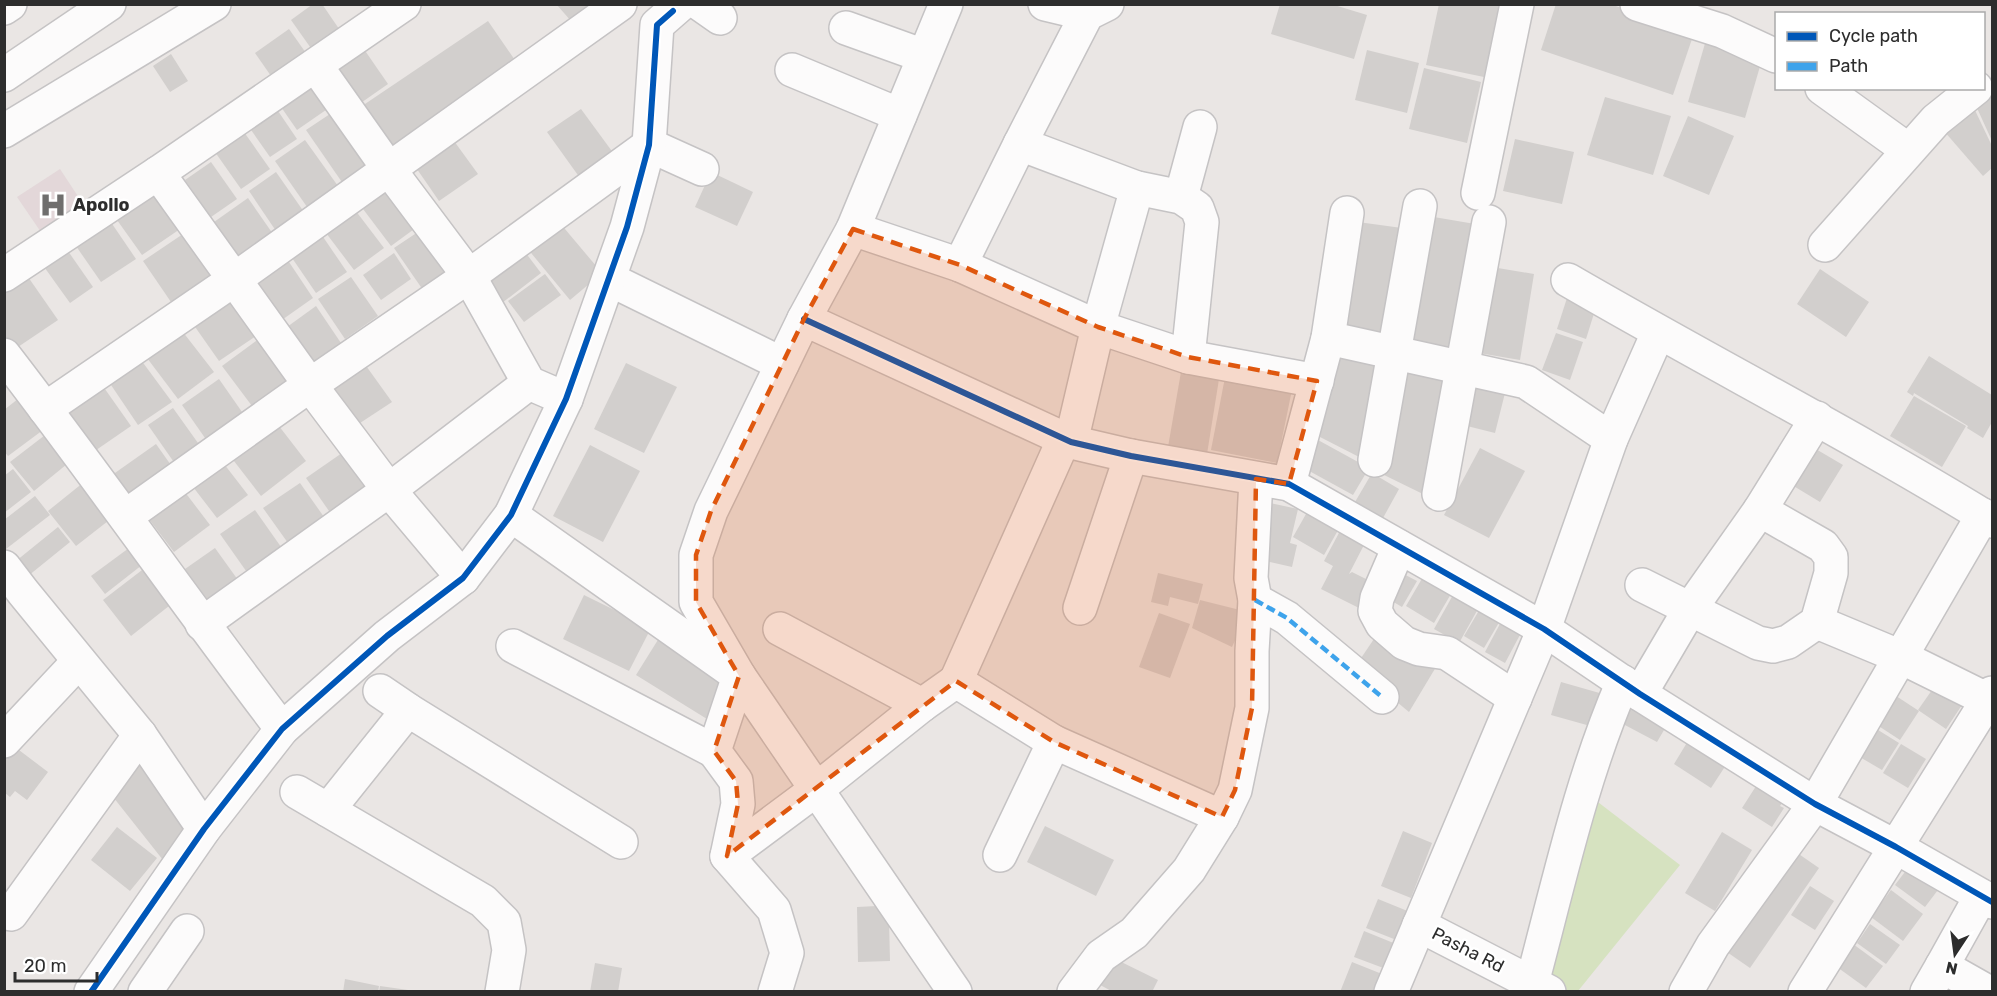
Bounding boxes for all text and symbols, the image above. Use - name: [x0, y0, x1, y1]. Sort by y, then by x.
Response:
- legend: [1775, 12, 1985, 90]
- text: Cycle path: [1829, 25, 1918, 47]
- text: Path: [1829, 55, 1868, 77]
- hospital icon: Apollo: [38, 190, 68, 220]
- place label: Apollo: [73, 194, 130, 216]
- street label: Pasha Rd: [1428, 922, 1508, 978]
- north arrow: [1925, 924, 1985, 984]
- scale bar: [15, 945, 98, 983]
- text: 20 m: [24, 955, 66, 977]
- text: N: [1944, 958, 1959, 979]

